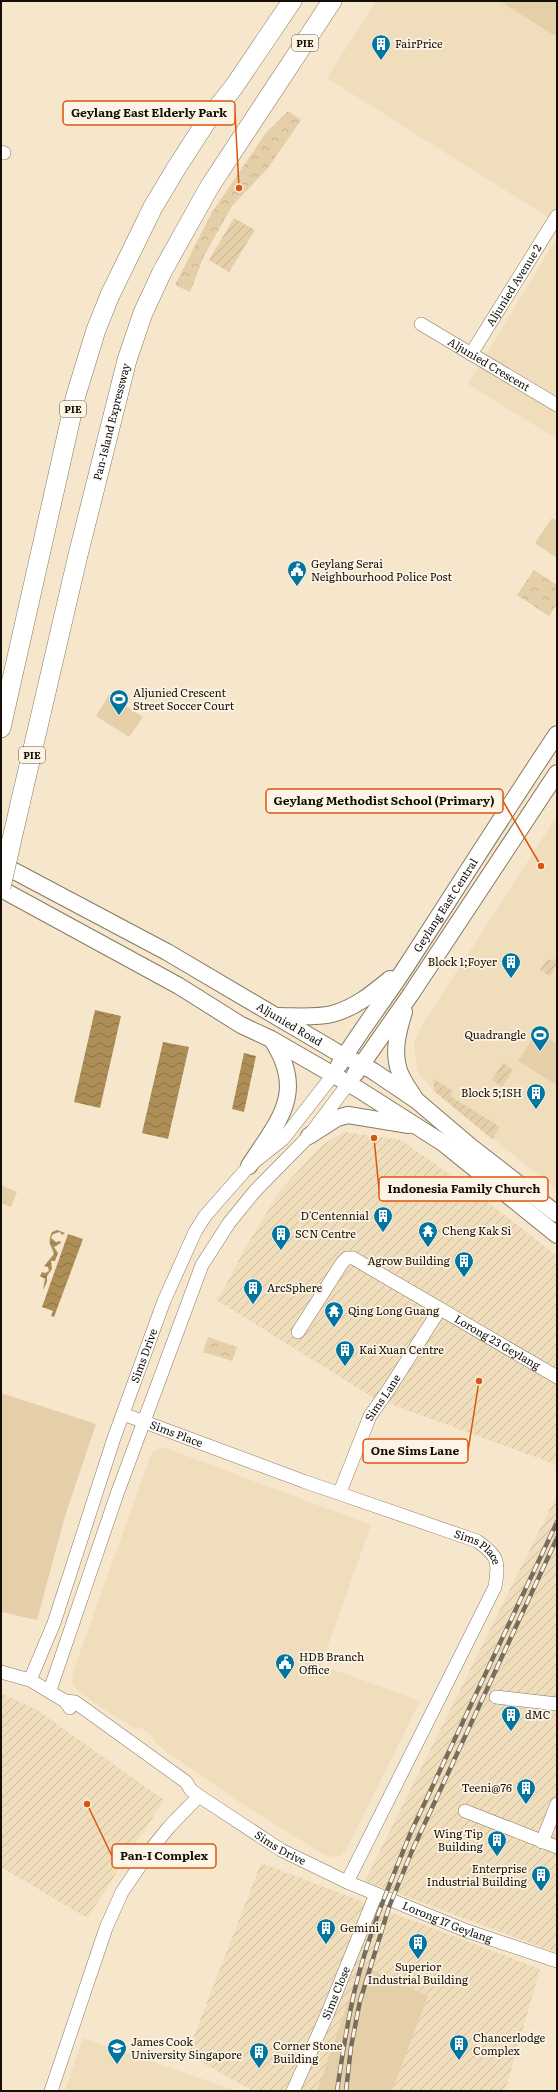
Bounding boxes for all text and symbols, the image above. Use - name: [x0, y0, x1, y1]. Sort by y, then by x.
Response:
- building icon: FairPrice: [370, 33, 392, 61]
- road number: PIE: [292, 35, 318, 51]
- place label: FairPrice: [395, 35, 443, 51]
- callout: Geylang East Elderly Park: [63, 101, 235, 125]
- text: Geylang East Elderly Park: [71, 103, 228, 121]
- street label: Aljunied Avenue 2: [481, 240, 545, 329]
- street label: Aljunied Crescent: [445, 333, 534, 395]
- street label: Pan-Island Expressway: [88, 361, 133, 482]
- road number: PIE: [60, 401, 86, 417]
- place label: Geylang Serai Neighbourhood Police Post: [311, 555, 452, 584]
- public building icon: Geylang Serai Neighbourhood Police Post: [286, 559, 308, 587]
- place label: Aljunied Crescent Street Soccer Court: [133, 684, 235, 713]
- sports icon: Aljunied Crescent Street Soccer Court: [108, 688, 130, 716]
- road number: PIE: [19, 747, 45, 763]
- callout: Geylang Methodist School (Primary): [266, 789, 503, 813]
- text: Geylang Methodist School (Primary): [274, 791, 494, 809]
- street label: Geylang East Central: [409, 854, 481, 955]
- building icon: Block 1;Foyer: [500, 951, 522, 979]
- place label: Block 1;Foyer: [428, 953, 498, 969]
- street label: Aljunied Road: [254, 998, 326, 1049]
- sports icon: Quadrangle: [529, 1024, 551, 1052]
- place label: Quadrangle: [465, 1026, 526, 1042]
- building icon: Block 5;ISH: [525, 1082, 547, 1110]
- place label: Block 5;ISH: [461, 1084, 522, 1100]
- callout: Indonesia Family Church: [379, 1177, 548, 1201]
- text: Indonesia Family Church: [388, 1179, 540, 1197]
- building icon: D'Centennial: [372, 1205, 394, 1233]
- place label: D'Centennial: [300, 1207, 369, 1223]
- temple icon: Cheng Kak Si: [417, 1220, 439, 1248]
- place label: Cheng Kak Si: [442, 1222, 512, 1238]
- building icon: SCN Centre: [270, 1223, 292, 1251]
- place label: SCN Centre: [295, 1225, 356, 1241]
- building icon: Agrow Building: [453, 1250, 475, 1278]
- place label: Agrow Building: [367, 1252, 451, 1268]
- building icon: ArcSphere: [242, 1277, 264, 1305]
- place label: ArcSphere: [267, 1279, 323, 1295]
- temple icon: Qing Long Guang: [323, 1300, 345, 1328]
- place label: Qing Long Guang: [348, 1302, 440, 1318]
- street label: Lorong 23 Geylang: [452, 1310, 544, 1373]
- street label: Sims Drive: [126, 1326, 160, 1385]
- building icon: Kai Xuan Centre: [334, 1339, 356, 1367]
- place label: Kai Xuan Centre: [359, 1341, 444, 1357]
- street label: Sims Lane: [360, 1370, 404, 1423]
- street label: Sims Place: [148, 1416, 206, 1450]
- callout: One Sims Lane: [363, 1439, 468, 1463]
- text: One Sims Lane: [371, 1441, 459, 1459]
- street label: Sims Place: [452, 1525, 506, 1566]
- place label: HDB Branch Office: [299, 1648, 364, 1677]
- public building icon: HDB Branch Office: [274, 1652, 296, 1680]
- building icon: dMC: [500, 1704, 522, 1732]
- place label: dMC: [525, 1706, 551, 1722]
- building icon: Teeni@76: [515, 1777, 537, 1805]
- place label: Teeni@76: [462, 1779, 512, 1795]
- place label: Wing Tip Building: [433, 1825, 484, 1854]
- street label: Sims Drive: [252, 1826, 309, 1868]
- building icon: Wing Tip Building: [486, 1829, 508, 1857]
- callout: Pan-I Complex: [112, 1844, 216, 1868]
- text: Pan-I Complex: [120, 1846, 209, 1864]
- place label: Enterprise Industrial Building: [427, 1860, 528, 1889]
- building icon: Enterprise Industrial Building: [530, 1864, 552, 1892]
- street label: Lorong 17 Geylang: [400, 1897, 495, 1946]
- building icon: Gemini: [315, 1917, 337, 1945]
- place label: Gemini: [340, 1919, 379, 1935]
- building icon: Superior Industrial Building: [407, 1932, 429, 1960]
- place label: Superior Industrial Building: [368, 1958, 469, 1987]
- street label: Sims Close: [317, 1963, 353, 2022]
- place label: Chancerlodge Complex: [473, 2029, 546, 2058]
- place label: James Cook University Singapore: [131, 2033, 242, 2062]
- building icon: Chancerlodge Complex: [448, 2033, 470, 2061]
- school or university icon: James Cook University Singapore: [106, 2037, 128, 2065]
- place label: Corner Stone Building: [273, 2037, 343, 2066]
- building icon: Corner Stone Building: [248, 2041, 270, 2069]

